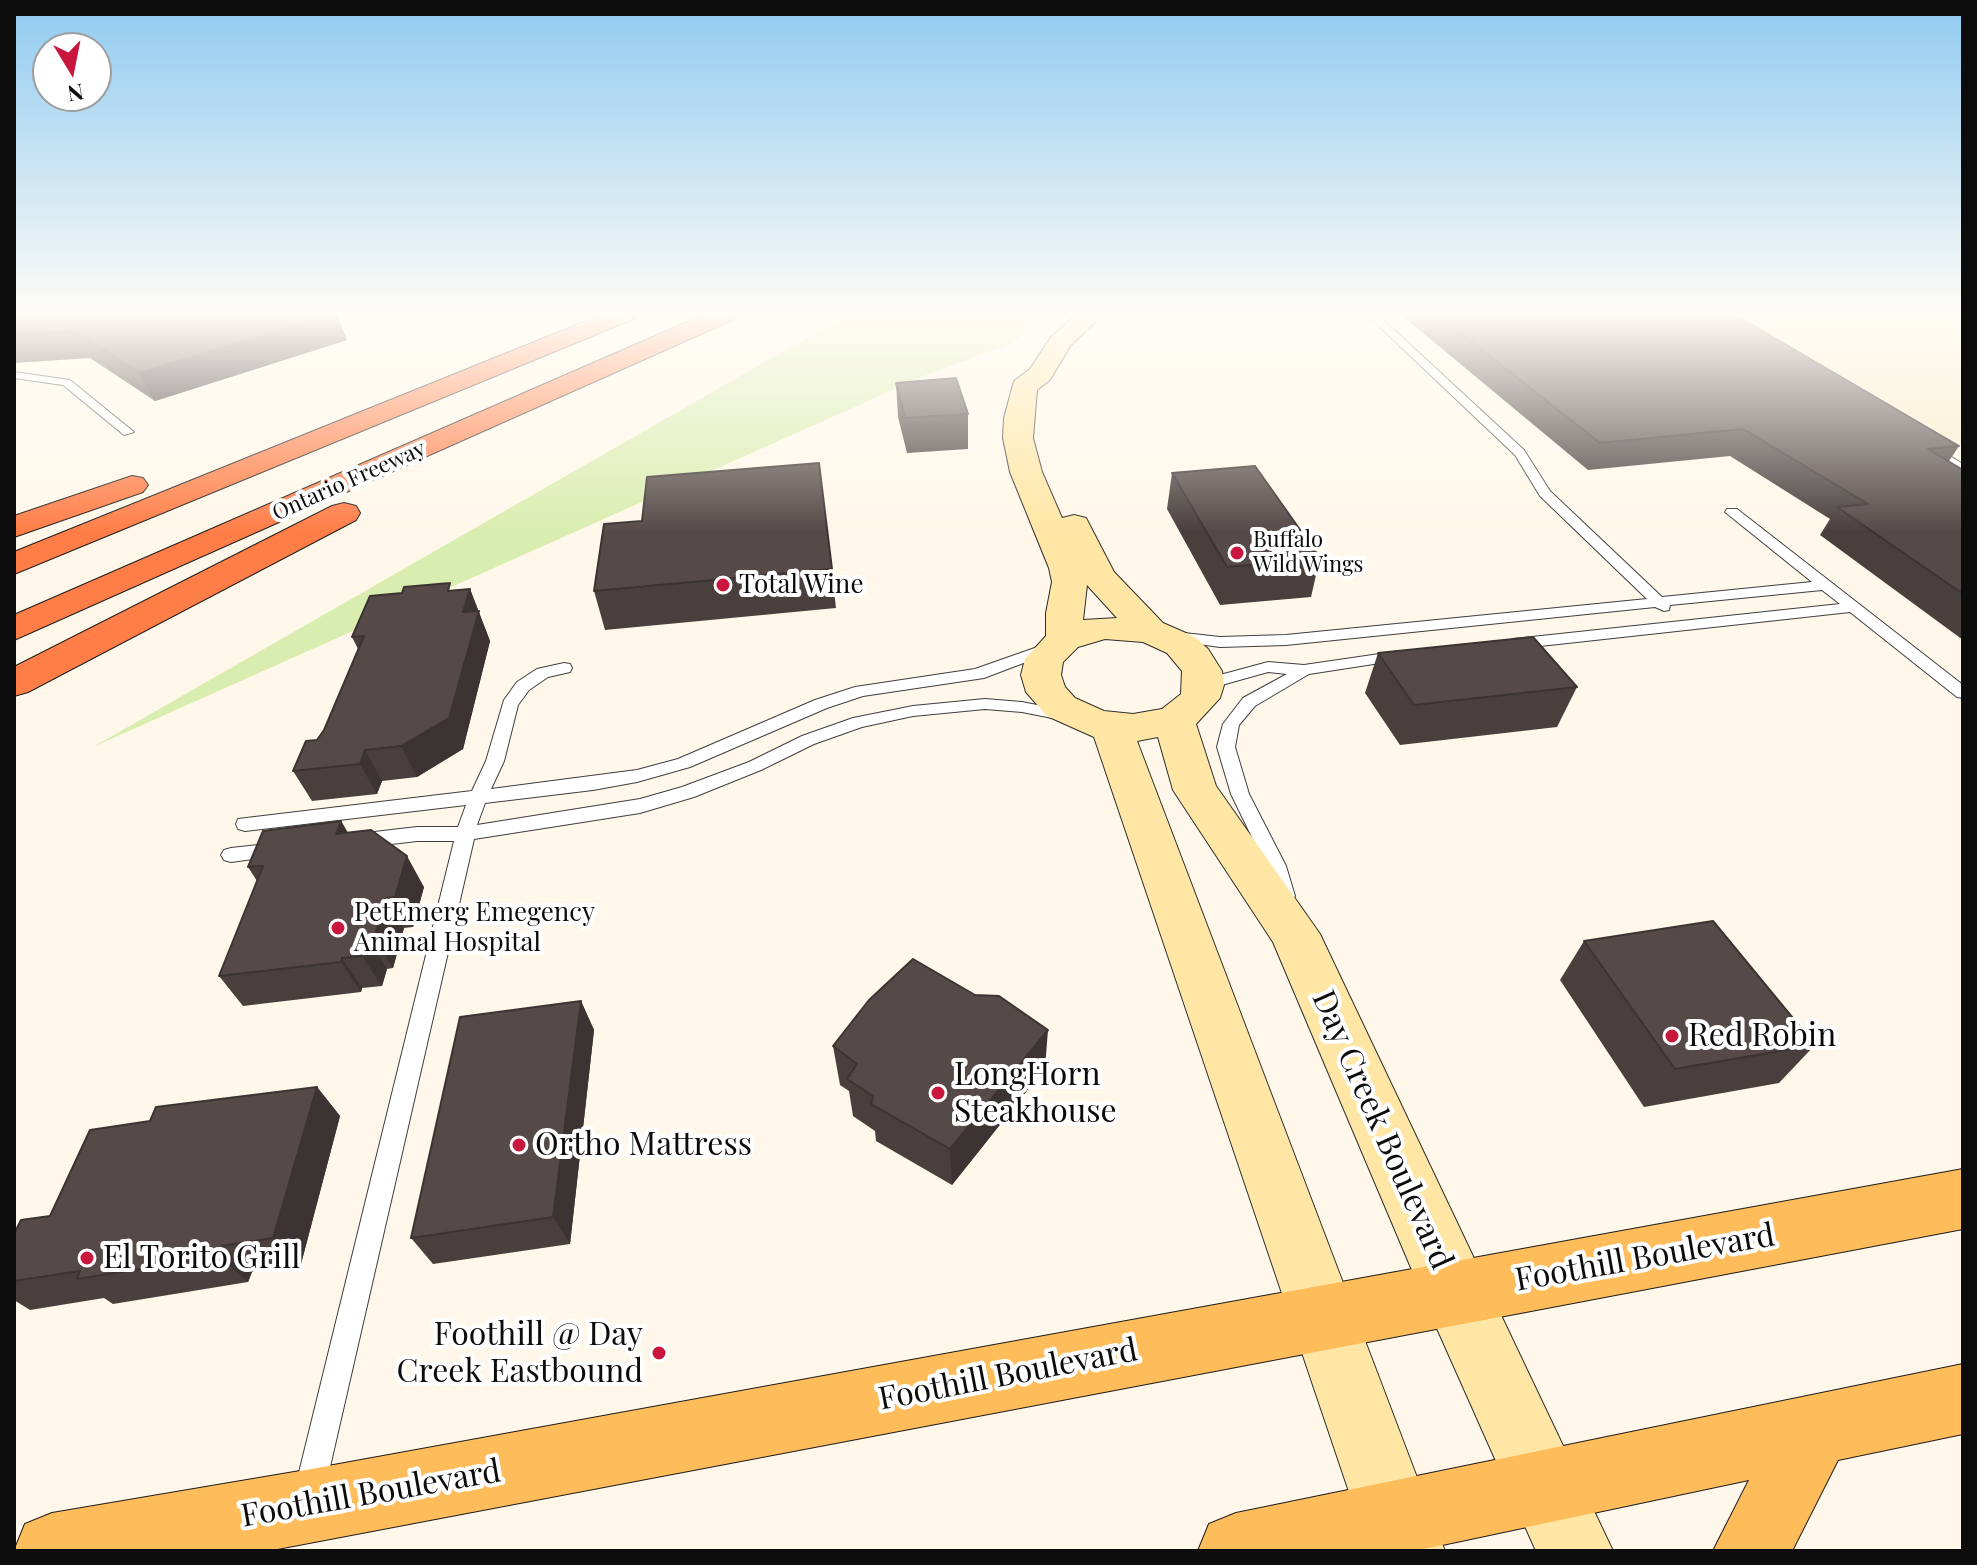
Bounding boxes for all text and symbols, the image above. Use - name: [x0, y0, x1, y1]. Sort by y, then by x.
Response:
- north arrow: [32, 32, 112, 112]
- text: N: [65, 78, 86, 110]
- street label: Ontario Freeway: [268, 435, 430, 527]
- place label: Buffalo Wild Wings: [1253, 527, 1363, 578]
- marker: Buffalo Wild Wings: [1228, 544, 1246, 562]
- place label: Total Wine: [739, 569, 864, 601]
- marker: Total Wine: [714, 576, 732, 594]
- place label: PetEmerg Emegency Animal Hospital: [354, 897, 595, 958]
- marker: PetEmerg Emegency Animal Hospital: [329, 919, 347, 937]
- street label: Day Creek Boulevard: [1303, 985, 1461, 1275]
- place label: Red Robin: [1688, 1017, 1836, 1055]
- marker: Red Robin: [1663, 1027, 1681, 1045]
- place label: LongHorn Steakhouse: [954, 1056, 1117, 1131]
- marker: LongHorn Steakhouse: [929, 1084, 947, 1102]
- place label: Ortho Mattress: [535, 1126, 752, 1164]
- marker: Ortho Mattress: [510, 1136, 528, 1154]
- street label: Foothill Boulevard: [1512, 1216, 1778, 1300]
- place label: El Torito Grill: [103, 1239, 301, 1277]
- marker: El Torito Grill: [78, 1249, 96, 1267]
- place label: Foothill @ Day Creek Eastbound: [397, 1316, 643, 1391]
- street label: Foothill Boulevard: [875, 1331, 1141, 1419]
- marker: Foothill @ Day Creek Eastbound: [650, 1344, 668, 1362]
- street label: Foothill Boulevard: [238, 1452, 504, 1536]

